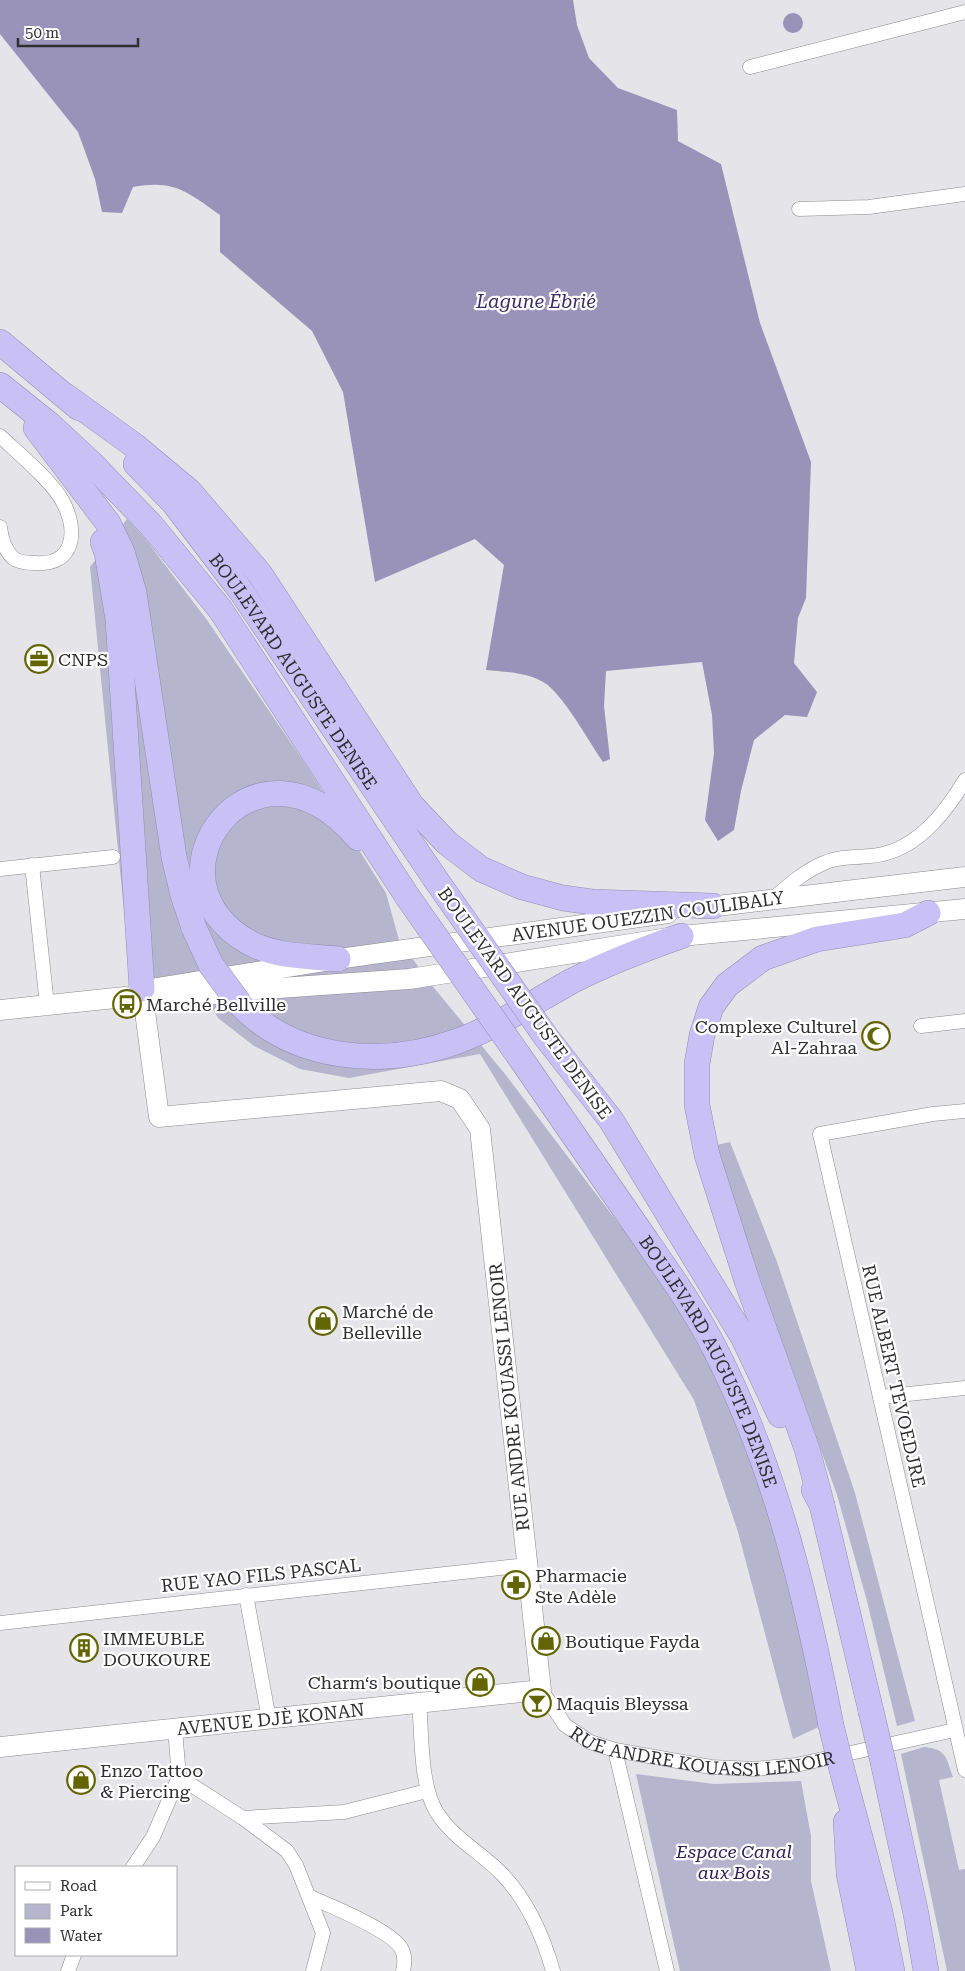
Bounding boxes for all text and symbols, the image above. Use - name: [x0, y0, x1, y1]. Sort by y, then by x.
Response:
- scale bar: [18, 15, 138, 47]
- text: 50 m: [25, 24, 60, 42]
- water label: Lagune Ébrié: [475, 290, 596, 313]
- street label: BOULEVARD AUGUSTE DENISE: [205, 549, 382, 793]
- office icon: CNPS: [24, 644, 54, 674]
- place label: CNPS: [58, 649, 108, 670]
- street label: BOULEVARD AUGUSTE DENISE: [434, 883, 616, 1123]
- street label: AVENUE OUEZZIN COULIBALY: [510, 886, 786, 946]
- bus stop icon: Marché Bellville: [112, 989, 142, 1019]
- place label: Marché Bellville: [146, 994, 286, 1015]
- place label: Complexe Culturel Al-Zahraa: [695, 1016, 857, 1058]
- mosque icon: Complexe Culturel Al-Zahraa: [861, 1021, 891, 1051]
- street label: BOULEVARD AUGUSTE DENISE: [635, 1231, 782, 1490]
- street label: RUE ANDRE KOUASSI LENOIR: [484, 1261, 534, 1532]
- street label: RUE ALBERT TEVOEDJRE: [858, 1262, 930, 1490]
- place label: Marché de Belleville: [342, 1301, 434, 1343]
- shop icon: Marché de Belleville: [308, 1306, 338, 1336]
- street label: RUE YAO FILS PASCAL: [160, 1554, 362, 1596]
- place label: Pharmacie Ste Adèle: [535, 1565, 627, 1607]
- pharmacy icon: Pharmacie Ste Adèle: [501, 1570, 531, 1600]
- shop icon: Boutique Fayda: [531, 1626, 561, 1656]
- place label: IMMEUBLE DOUKOURE: [103, 1628, 211, 1670]
- place label: Boutique Fayda: [565, 1631, 700, 1652]
- building icon: IMMEUBLE DOUKOURE: [69, 1633, 99, 1663]
- shop icon: Charm‘s boutique: [465, 1667, 495, 1697]
- place label: Charm‘s boutique: [308, 1672, 461, 1693]
- bar icon: Maquis Bleyssa: [522, 1688, 552, 1718]
- place label: Maquis Bleyssa: [556, 1693, 689, 1714]
- street label: AVENUE DJÈ KONAN: [176, 1698, 365, 1739]
- street label: RUE ANDRE KOUASSI LENOIR: [566, 1721, 837, 1780]
- place label: Enzo Tattoo & Piercing: [100, 1760, 203, 1802]
- shop icon: Enzo Tattoo & Piercing: [66, 1765, 96, 1795]
- park label: Espace Canal aux Bois: [675, 1841, 792, 1883]
- legend: [15, 1866, 178, 1956]
- text: Road: [60, 1877, 97, 1895]
- text: Park: [60, 1902, 94, 1920]
- text: Water: [60, 1927, 102, 1945]

